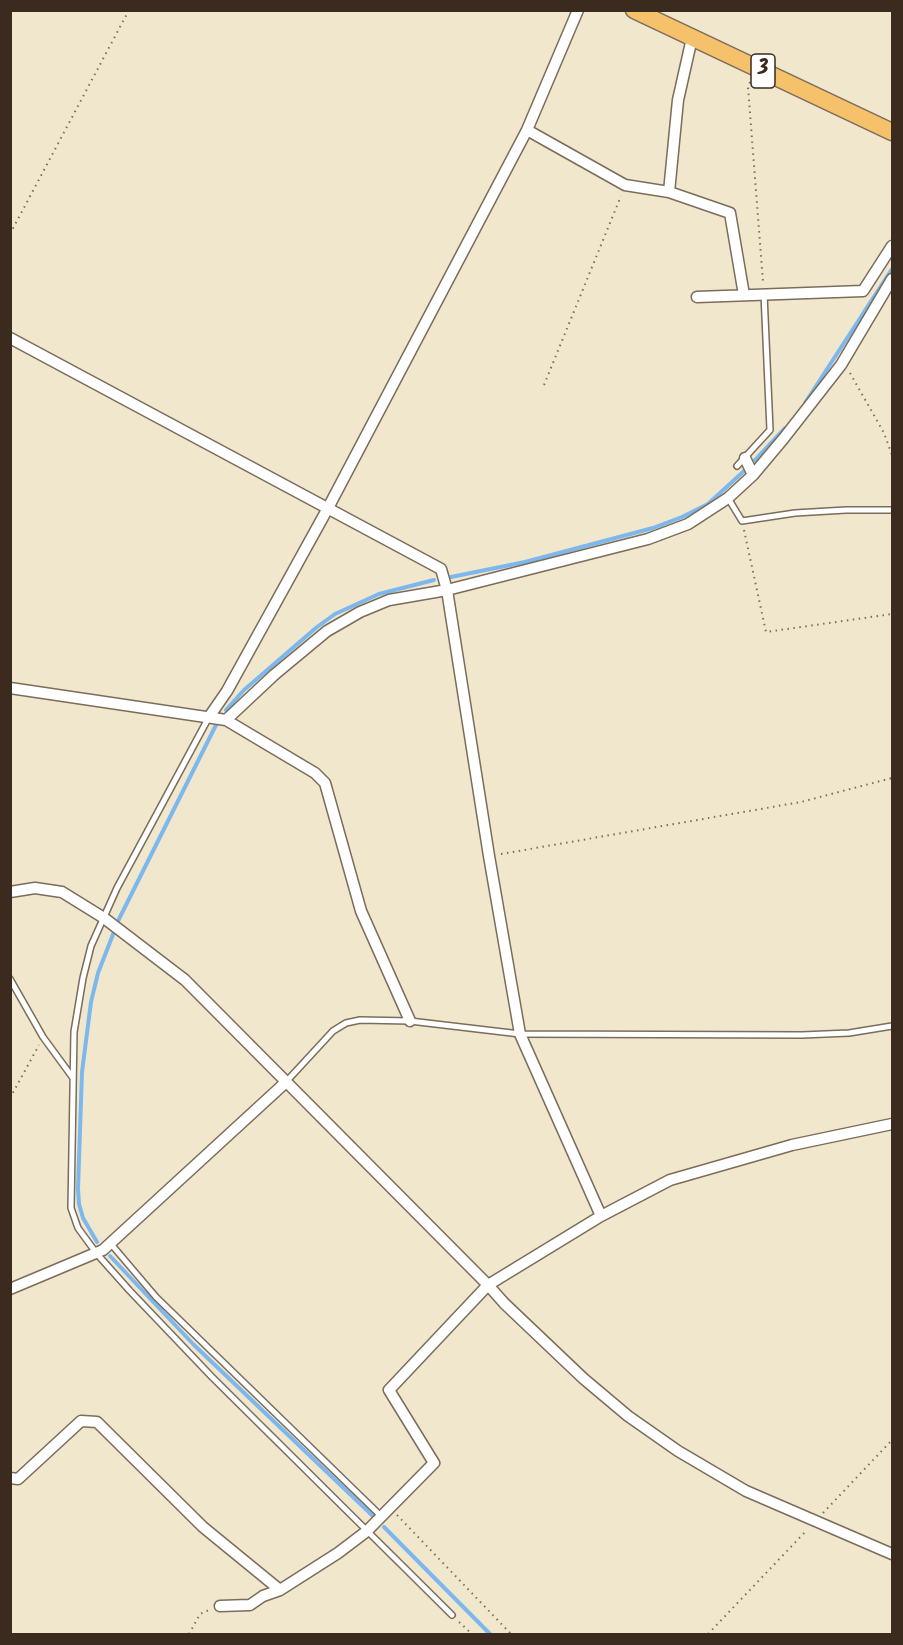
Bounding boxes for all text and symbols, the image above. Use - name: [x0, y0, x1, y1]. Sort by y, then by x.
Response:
- road number: 3: [751, 54, 775, 88]

